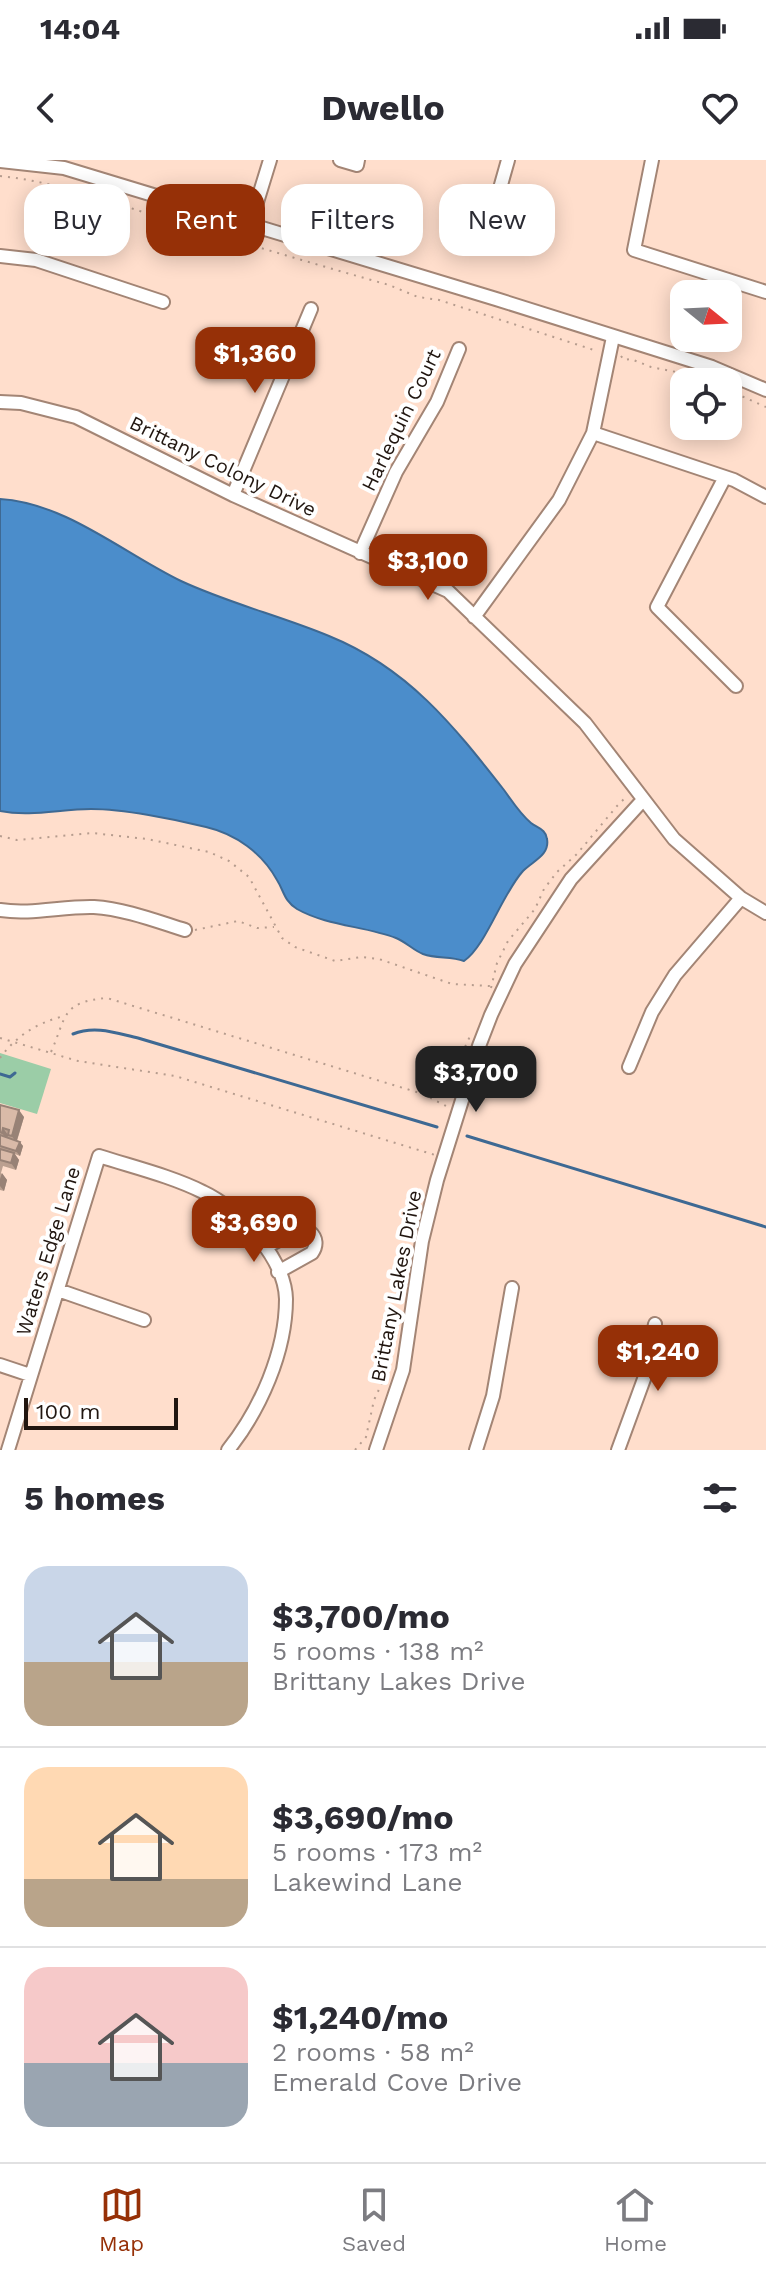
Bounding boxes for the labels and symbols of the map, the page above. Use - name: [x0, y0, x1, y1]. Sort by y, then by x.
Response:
- north arrow: [670, 280, 742, 352]
- pin: $1,360: [190, 327, 320, 395]
- street label: Harlequin Court: [356, 344, 446, 495]
- street label: Brittany Colony Drive: [126, 410, 320, 522]
- pin: $3,100: [363, 534, 493, 602]
- pin: $3,700: [411, 1046, 541, 1114]
- street label: Waters Edge Lane: [11, 1164, 85, 1338]
- street label: Brittany Lakes Drive: [366, 1188, 426, 1384]
- pin: $3,690: [189, 1196, 319, 1264]
- pin: $1,240: [593, 1325, 723, 1393]
- scale bar: [24, 1394, 178, 1430]

